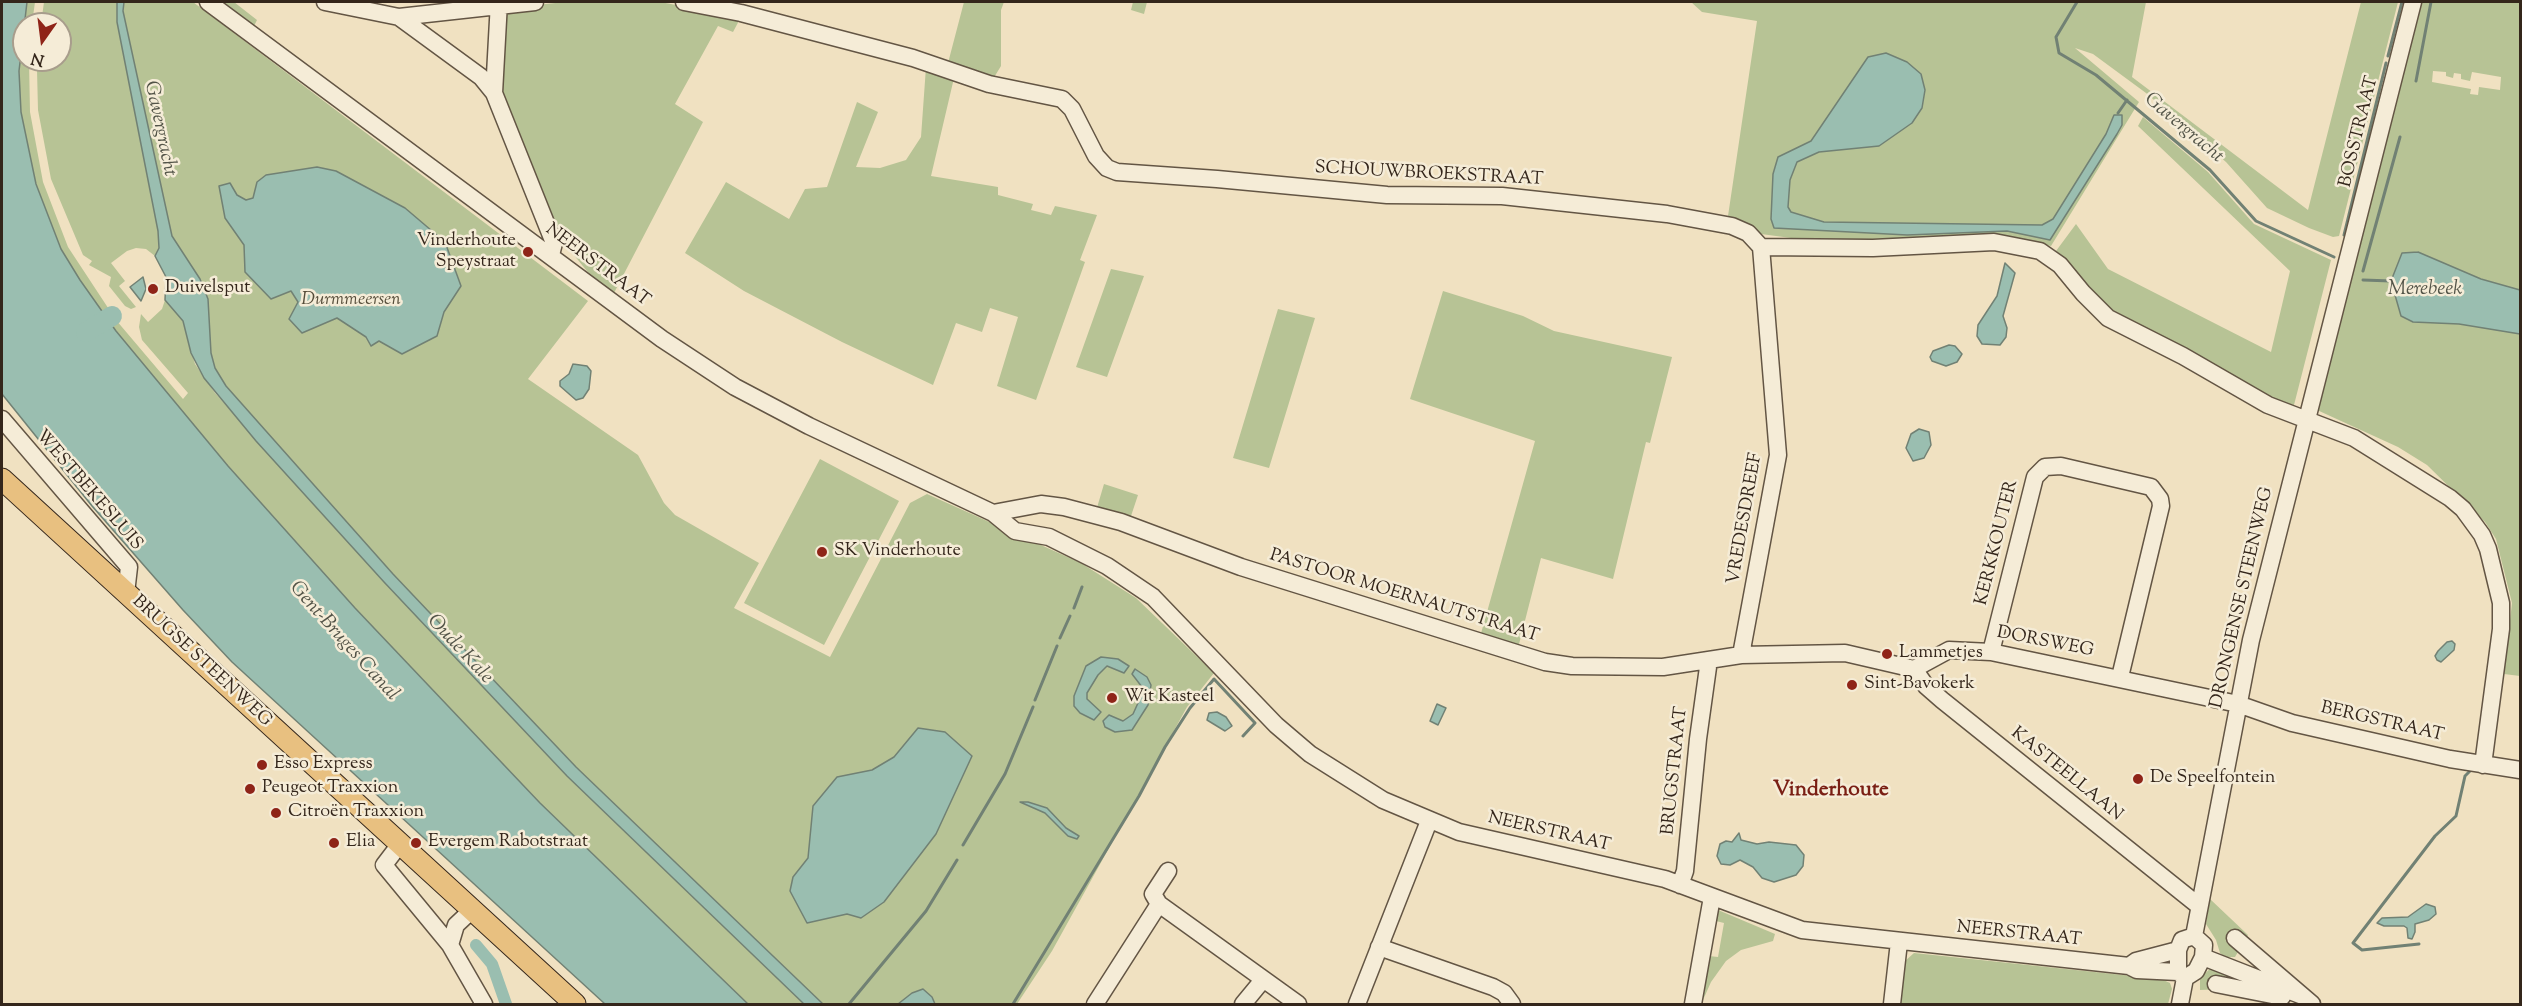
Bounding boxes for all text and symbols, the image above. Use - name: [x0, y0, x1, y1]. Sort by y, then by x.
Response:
- north arrow: [12, 12, 72, 72]
- text: N: [29, 45, 47, 71]
- street label: BOSSTRAAT: [2336, 74, 2384, 190]
- water label: Gavergracht: [137, 79, 181, 179]
- water label: Gavergracht: [2138, 89, 2228, 169]
- street label: SCHOUWBROEKSTRAAT: [1314, 158, 1544, 192]
- street label: NEERSTRAAT: [540, 220, 654, 312]
- place label: Vinderhoute Speystraat: [417, 231, 516, 274]
- marker: Vinderhoute Speystraat: [521, 245, 535, 259]
- place label: Duivelsput: [165, 278, 250, 300]
- water label: Merebeek: [2388, 279, 2462, 303]
- marker: Duivelsput: [146, 282, 160, 296]
- park label: Durmmeersen: [301, 290, 401, 312]
- street label: WESTBEKESLUIS: [30, 426, 146, 556]
- street label: VREDESDREEF: [1724, 452, 1768, 586]
- street label: KERKKOUTER: [1972, 478, 2024, 608]
- street label: DRONGENSE STEENWEG: [2207, 485, 2279, 711]
- place label: SK Vinderhoute: [834, 541, 961, 563]
- marker: SK Vinderhoute: [815, 545, 829, 559]
- street label: PASTOOR MOERNAUTSTRAAT: [1267, 546, 1541, 648]
- water label: Gent-Bruges Canal: [283, 577, 403, 707]
- street label: BRUGSE STEENWEG: [127, 592, 275, 732]
- water label: Oude Kale: [421, 610, 497, 690]
- street label: DORSWEG: [1995, 623, 2095, 663]
- place label: Lammetjes: [1899, 643, 1983, 665]
- marker: Lammetjes: [1880, 647, 1894, 661]
- place label: Sint-Bavokerk: [1864, 674, 1975, 696]
- marker: Sint-Bavokerk: [1845, 678, 1859, 692]
- place label: Wit Kasteel: [1124, 687, 1214, 709]
- marker: Wit Kasteel: [1105, 691, 1119, 705]
- street label: BERGSTRAAT: [2318, 698, 2446, 748]
- street label: BRUGSTRAAT: [1659, 706, 1693, 836]
- street label: KASTEELLAAN: [2006, 723, 2126, 827]
- place label: Esso Express: [274, 754, 373, 776]
- marker: Esso Express: [255, 758, 269, 772]
- place label: De Speelfontein: [2150, 768, 2275, 790]
- marker: De Speelfontein: [2131, 772, 2145, 786]
- place label: Peugeot Traxxion: [262, 778, 398, 800]
- district label: Vinderhoute: [1773, 778, 1889, 804]
- marker: Peugeot Traxxion: [243, 782, 257, 796]
- place label: Citroën Traxxion: [288, 802, 424, 824]
- marker: Citroën Traxxion: [269, 806, 283, 820]
- street label: NEERSTRAAT: [1485, 808, 1613, 858]
- place label: Elia: [346, 832, 375, 854]
- place label: Evergem Rabotstraat: [428, 832, 588, 854]
- marker: Elia: [327, 836, 341, 850]
- marker: Evergem Rabotstraat: [409, 836, 423, 850]
- street label: NEERSTRAAT: [1956, 918, 2082, 952]

